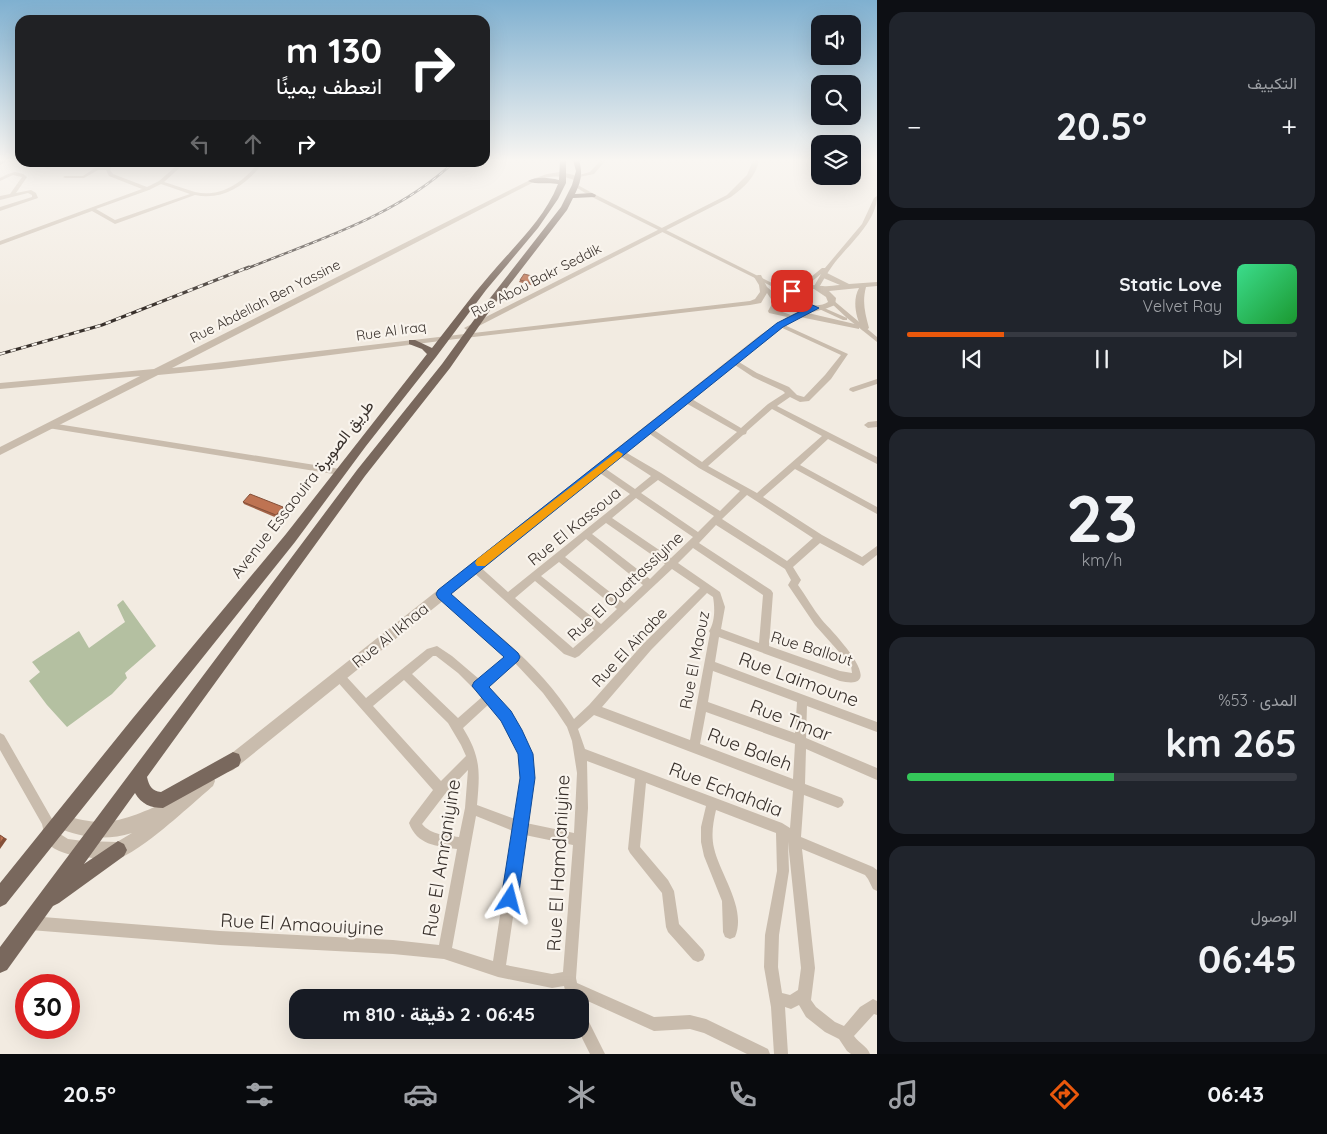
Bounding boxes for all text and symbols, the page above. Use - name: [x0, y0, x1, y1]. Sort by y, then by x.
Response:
- map controls: [811, 15, 861, 185]
- button: sound: [811, 15, 861, 65]
- text: 130 m: [286, 28, 382, 72]
- icon: right: [400, 35, 465, 100]
- text: انعطف يمينًا: [276, 72, 382, 100]
- text: التكييف: [1247, 73, 1297, 93]
- button: search: [811, 75, 861, 125]
- text: 20.5°: [1056, 102, 1147, 150]
- text: −: [907, 109, 922, 144]
- text: +: [1281, 109, 1297, 144]
- icon: left: [186, 130, 214, 158]
- icon: ahead: [239, 130, 267, 158]
- icon: right: [292, 130, 320, 158]
- button: layers: [811, 135, 861, 185]
- street label: Rue Abou Bakr Seddik: [468, 239, 604, 321]
- street label: Rue Abdellah Ben Yassine: [187, 255, 343, 347]
- pin: [771, 270, 813, 312]
- text: Static Love: [1119, 272, 1222, 296]
- icon: arrive: [778, 277, 806, 305]
- text: Velvet Ray: [1143, 296, 1222, 316]
- street label: Rue Al Iraq: [355, 317, 427, 345]
- icon: previous: [958, 345, 986, 373]
- icon: pause: [1088, 345, 1116, 373]
- icon: next: [1218, 345, 1246, 373]
- street label: Avenue Essaouira طريق الصويرة: [226, 396, 379, 583]
- text: 23: [1066, 477, 1138, 558]
- street label: Rue El Kassoua: [523, 482, 625, 570]
- street label: Rue El Ouattassiyine: [563, 527, 687, 645]
- text: km/h: [1082, 550, 1122, 570]
- street label: Rue Al Ikhaa: [348, 598, 432, 672]
- street label: Rue El Ainabe: [587, 603, 671, 691]
- street label: Rue El Maouz: [675, 609, 713, 711]
- street label: Rue Ballout: [769, 626, 855, 670]
- street label: Rue Laimoune: [736, 646, 862, 712]
- text: المدى · 53%: [1218, 690, 1297, 710]
- street label: Rue Tmar: [747, 693, 836, 747]
- text: 265 km: [1165, 719, 1297, 767]
- street label: Rue Baleh: [704, 722, 796, 776]
- street label: Rue Echahdia: [666, 756, 786, 822]
- street label: Rue El Hamdaniyine: [541, 774, 575, 952]
- street label: Rue El Amraniyine: [417, 777, 465, 939]
- position arrow: [483, 872, 535, 924]
- text: الوصول: [1251, 906, 1297, 926]
- street label: Rue El Amaouiyine: [220, 908, 384, 940]
- text: 06:45: [1198, 935, 1297, 983]
- speed limit sign: 30: [15, 974, 80, 1039]
- text: 06:45 · 2 دقيقة · 810 m: [343, 1002, 535, 1026]
- icon: filters: [242, 1077, 277, 1112]
- icon: car: [403, 1077, 438, 1112]
- icon: climate: [564, 1077, 599, 1112]
- icon: phone: [725, 1077, 760, 1112]
- icon: music: [886, 1077, 921, 1112]
- icon: directions: [1047, 1077, 1082, 1112]
- text: 20.5°: [63, 1080, 116, 1108]
- text: 06:43: [1208, 1080, 1264, 1108]

